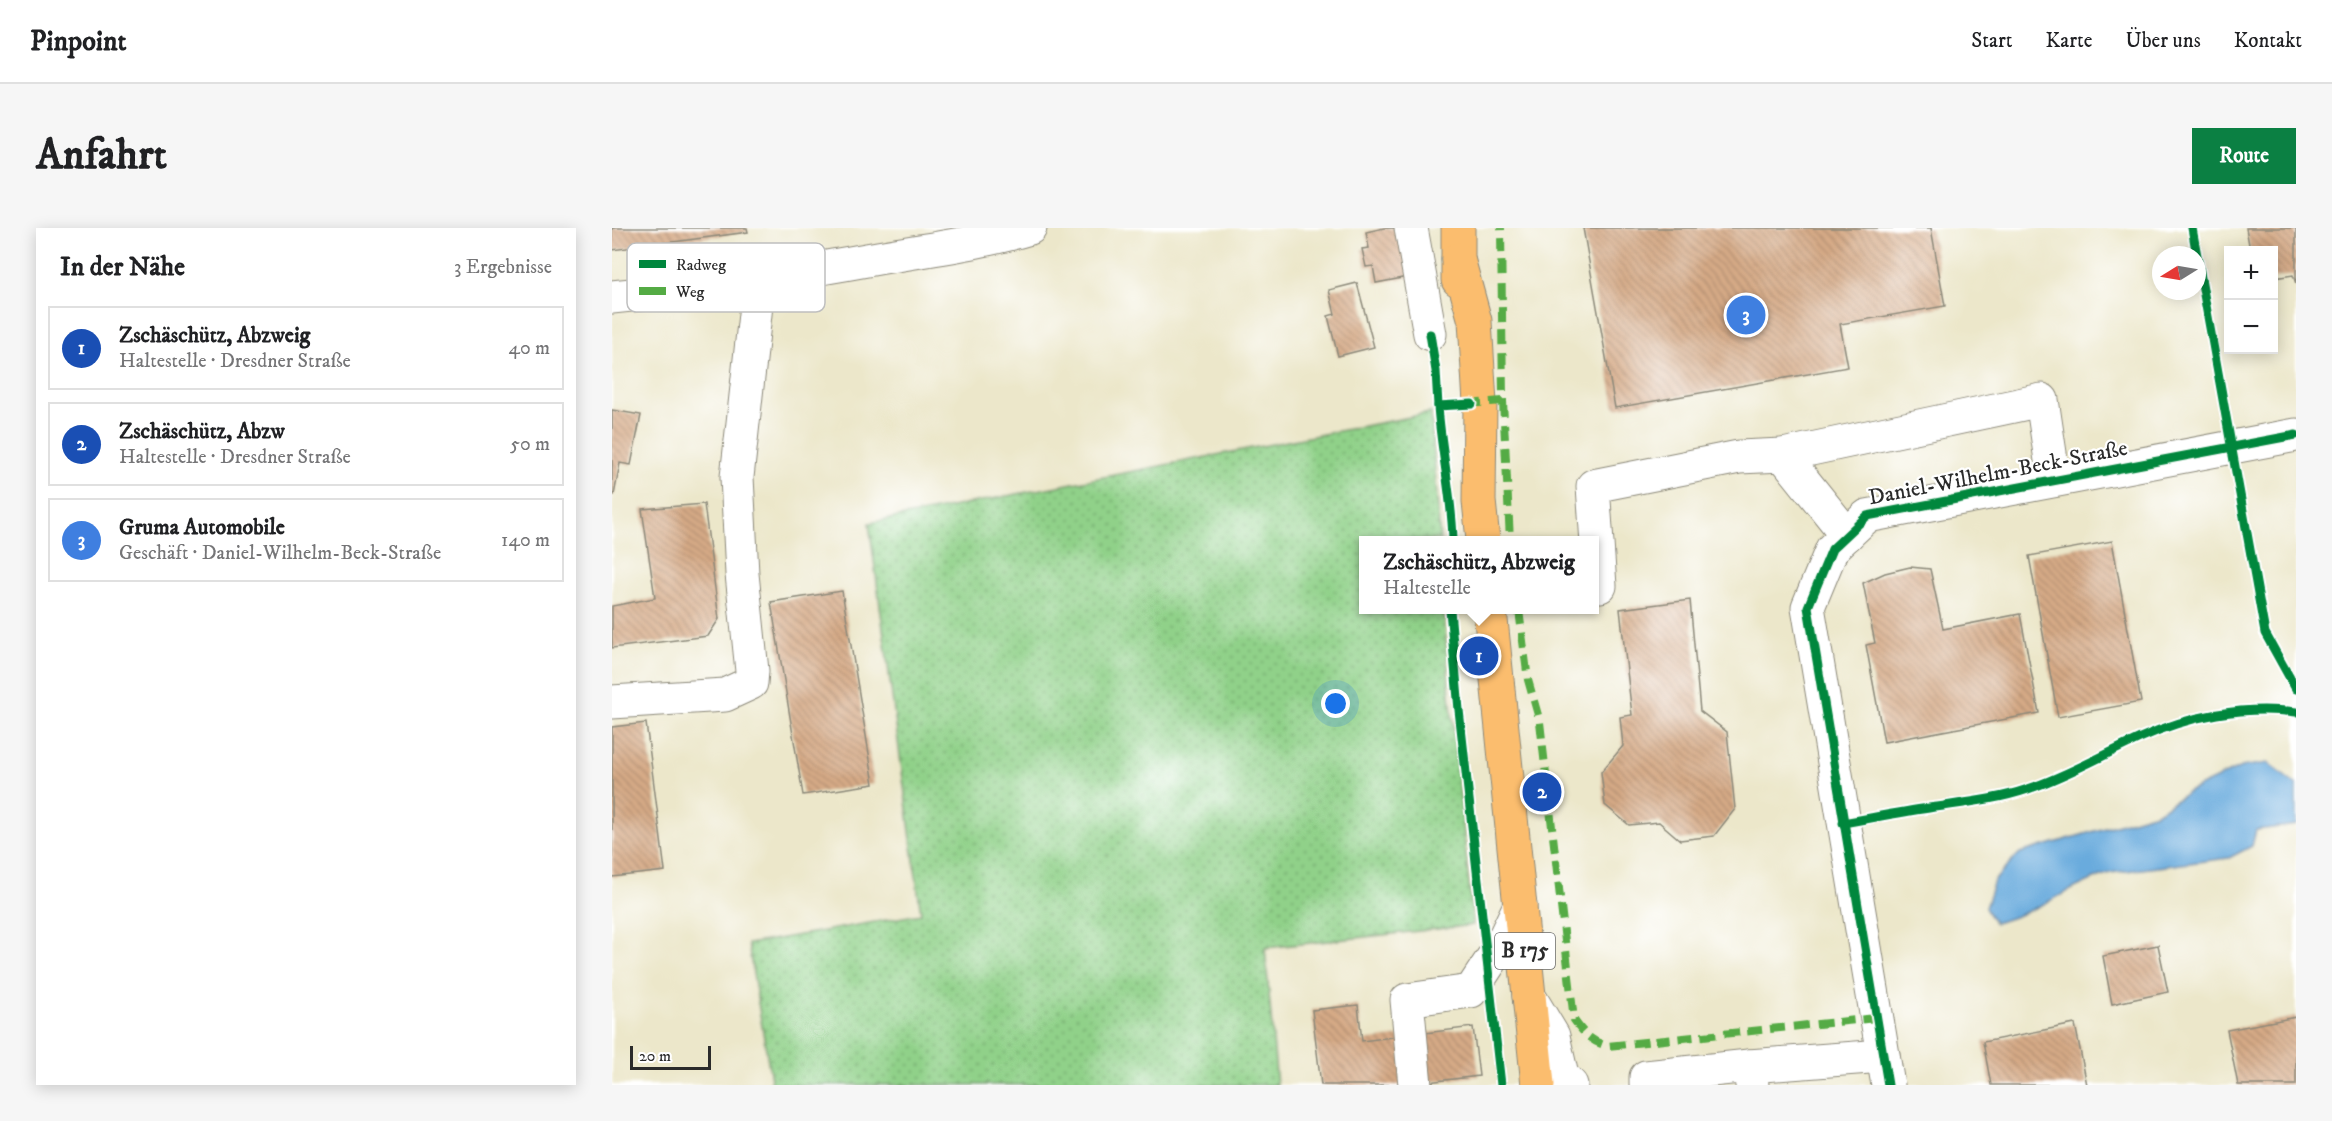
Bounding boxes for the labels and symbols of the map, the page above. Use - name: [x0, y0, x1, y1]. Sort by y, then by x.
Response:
- legend: [627, 243, 825, 312]
- north arrow: [2152, 246, 2206, 300]
- text: Radweg: [676, 255, 726, 275]
- text: Weg: [675, 282, 705, 302]
- pin: 3: [1726, 292, 1766, 338]
- street label: Daniel-Wilhelm-Beck-Straße: [1866, 435, 2130, 511]
- pin: 1: [1460, 634, 1498, 678]
- your location: [1321, 689, 1350, 718]
- pin: 2: [1522, 770, 1562, 814]
- road number: B 175: [1495, 933, 1555, 969]
- scale bar: [630, 1043, 711, 1070]

